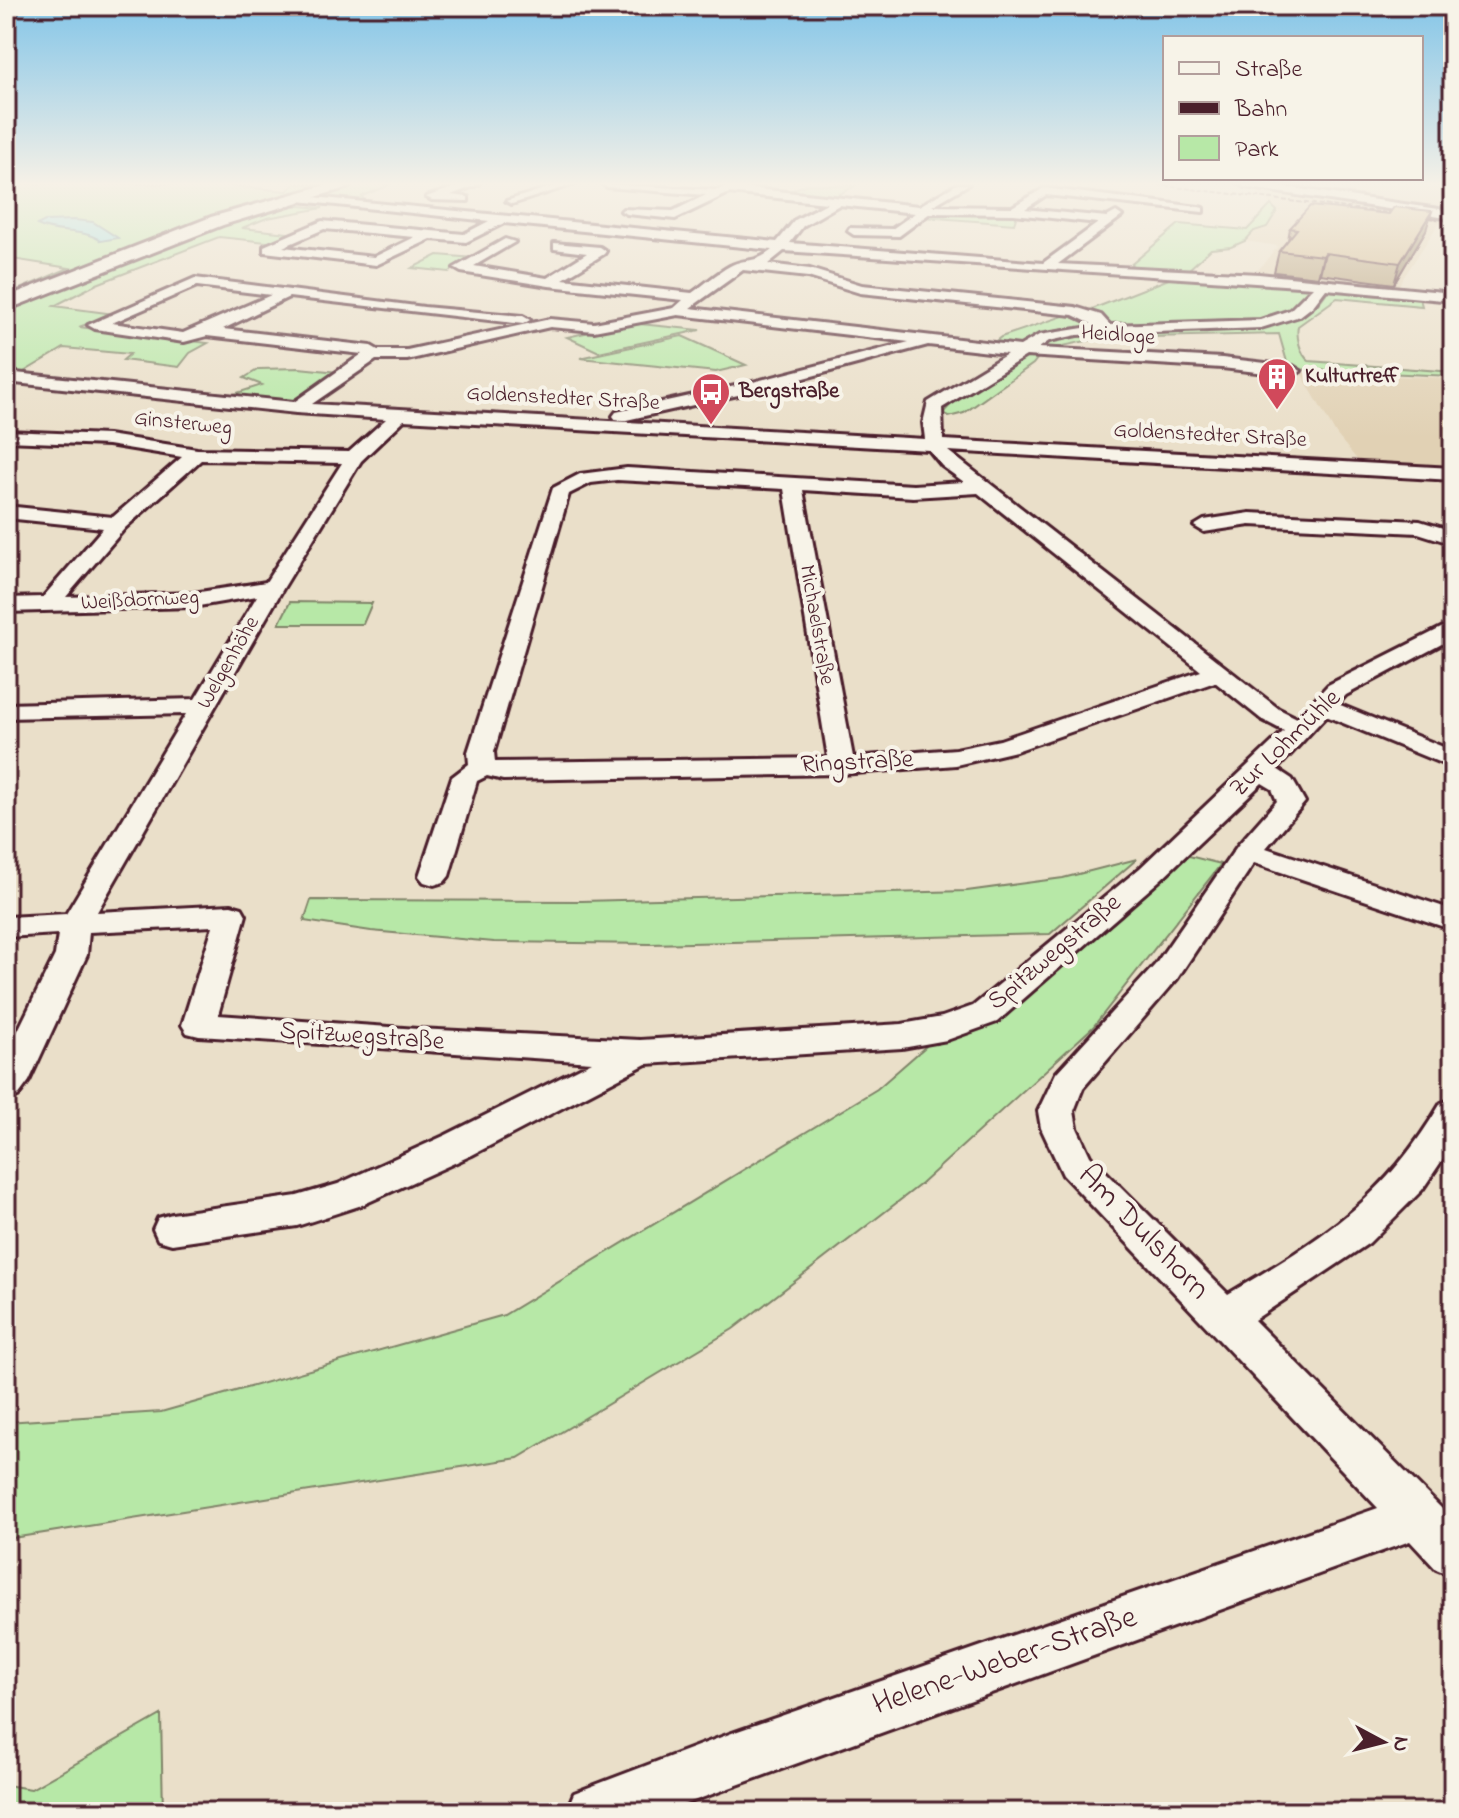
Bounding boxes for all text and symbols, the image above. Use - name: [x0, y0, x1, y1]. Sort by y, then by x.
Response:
- legend: [1163, 36, 1423, 180]
- text: Straße: [1235, 53, 1302, 88]
- text: Bahn: [1234, 93, 1287, 128]
- text: Park: [1235, 133, 1279, 168]
- street label: Heidloge: [1080, 317, 1156, 356]
- building icon: Kulturtreff: [1256, 356, 1298, 411]
- place label: Kulturtreff: [1305, 361, 1400, 393]
- bus stop icon: Bergstraße: [690, 371, 732, 426]
- place label: Bergstraße: [738, 376, 840, 409]
- street label: Goldenstedter Straße: [466, 378, 660, 420]
- street label: Ginsterweg: [132, 403, 234, 446]
- street label: Goldenstedter Straße: [1113, 415, 1307, 457]
- street label: Michaelstraße: [790, 562, 842, 688]
- street label: Weißdornweg: [80, 582, 200, 621]
- street label: Welgenhöhe: [189, 610, 269, 716]
- street label: Zur Lohmühle: [1222, 681, 1351, 807]
- street label: Ringstraße: [800, 741, 915, 785]
- street label: Spitzwegstraße: [980, 885, 1131, 1021]
- street label: Spitzwegstraße: [278, 1012, 446, 1062]
- street label: Am Dulshorn: [1066, 1154, 1220, 1312]
- street label: Helene-Weber-Straße: [867, 1595, 1144, 1729]
- north arrow: [1343, 1702, 1423, 1782]
- text: N: [1383, 1735, 1417, 1753]

